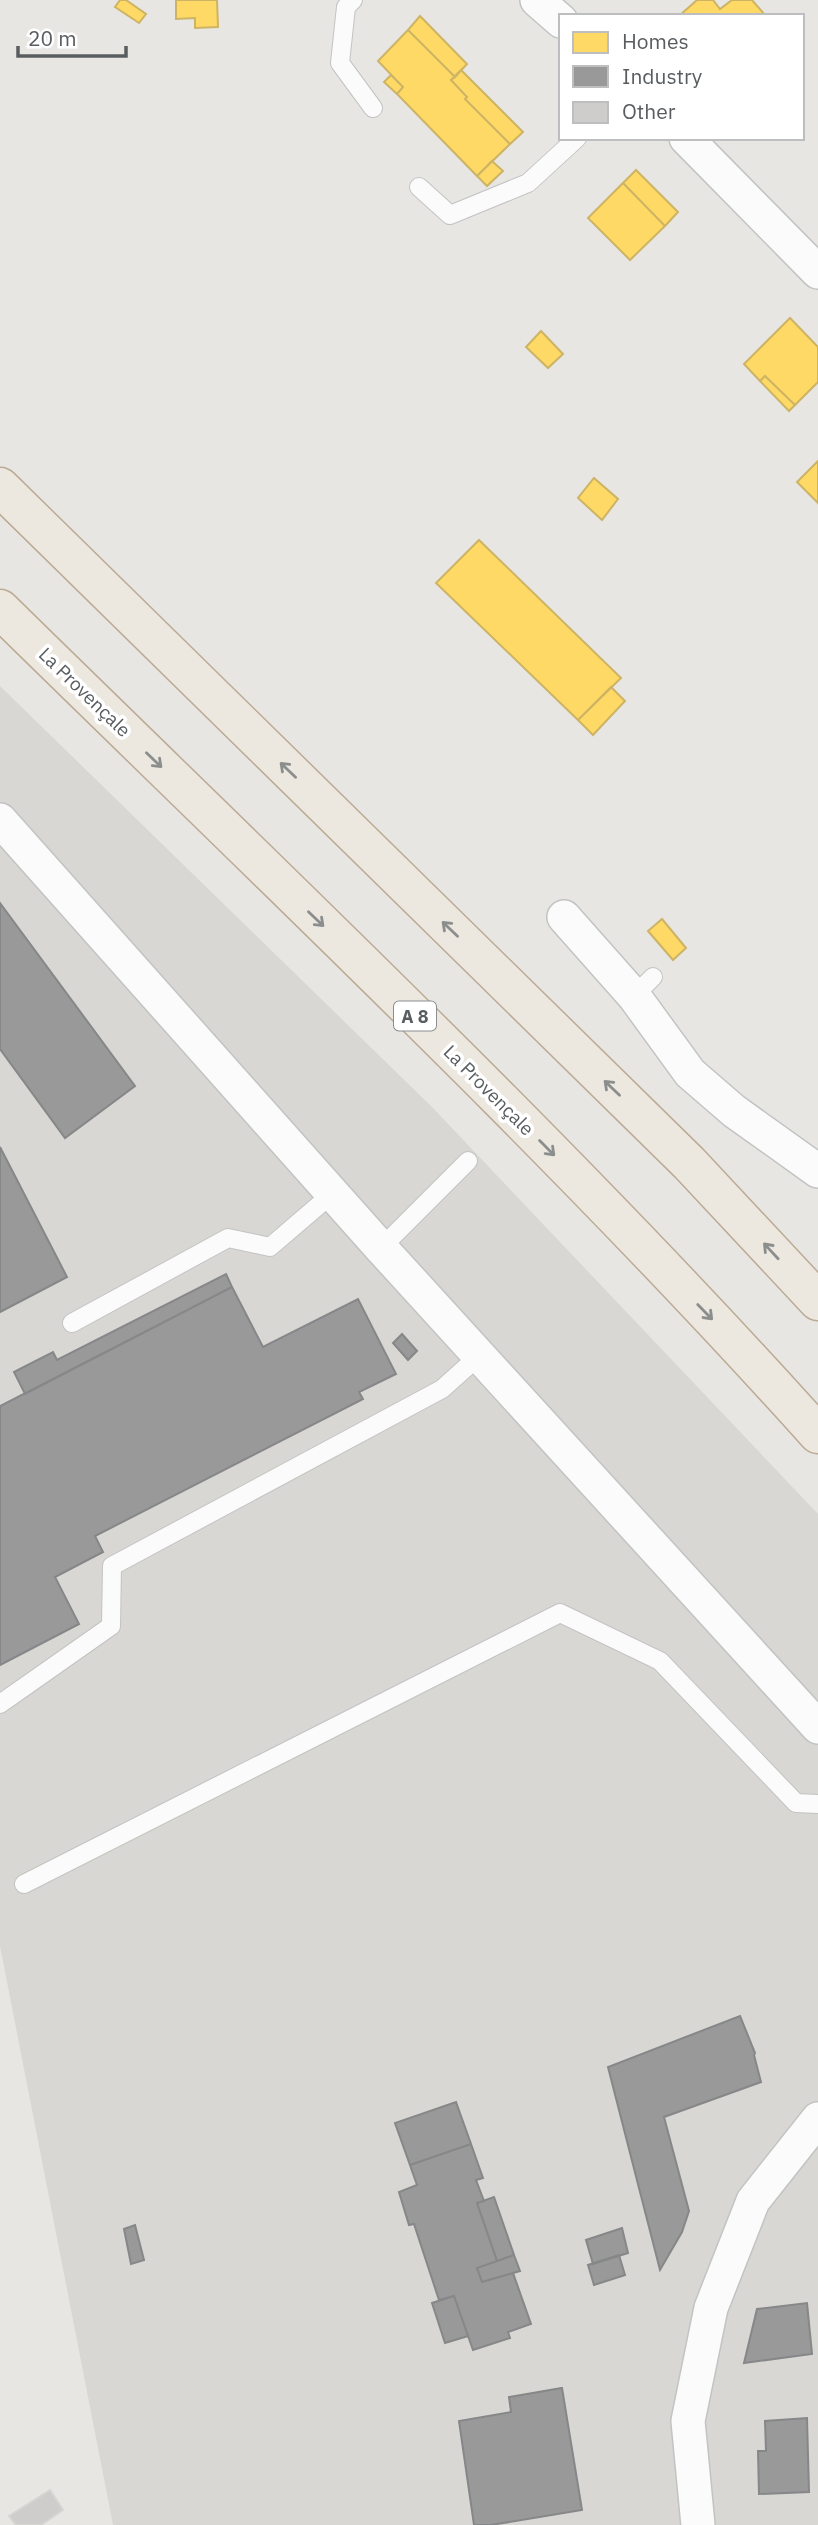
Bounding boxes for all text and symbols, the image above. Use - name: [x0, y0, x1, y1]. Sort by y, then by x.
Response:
- scale bar: [18, 14, 126, 58]
- legend: [559, 14, 804, 140]
- text: 20 m: [28, 24, 77, 52]
- text: Homes: [622, 27, 689, 55]
- text: Industry: [622, 62, 703, 90]
- text: Other: [622, 97, 676, 125]
- street label: La Provençale: [34, 642, 136, 742]
- one-way arrow: [145, 751, 162, 768]
- one-way arrow: [279, 761, 296, 778]
- one-way arrow: [307, 910, 324, 927]
- one-way arrow: [442, 921, 459, 938]
- road number: A 8: [394, 1001, 436, 1030]
- street label: La Provençale: [439, 1040, 539, 1140]
- one-way arrow: [604, 1080, 621, 1097]
- one-way arrow: [538, 1140, 555, 1157]
- one-way arrow: [763, 1243, 780, 1260]
- one-way arrow: [697, 1303, 714, 1320]

